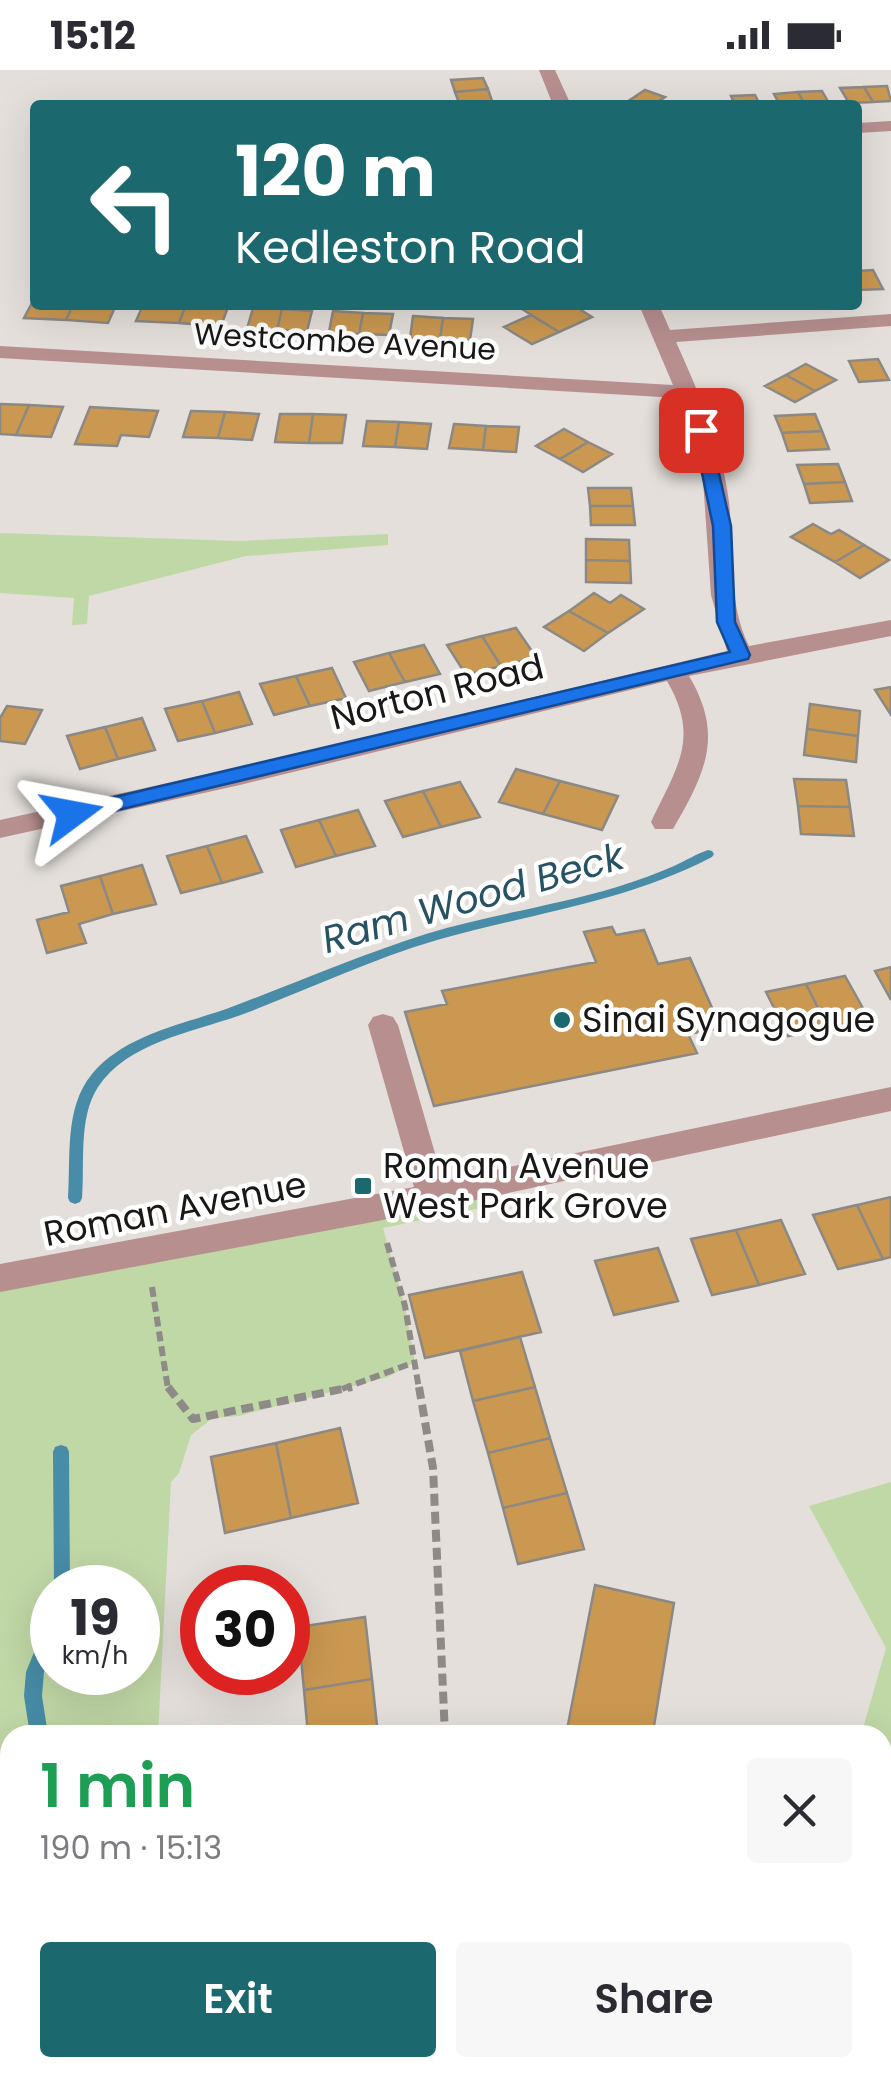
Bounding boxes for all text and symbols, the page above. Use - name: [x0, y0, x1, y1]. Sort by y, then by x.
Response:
- text: 15:12: [50, 9, 136, 62]
- text: 120 m: [235, 122, 436, 221]
- icon: left: [70, 140, 200, 270]
- text: Kedleston Road: [235, 216, 586, 279]
- street label: Westcombe Avenue: [193, 312, 497, 371]
- pin: [659, 388, 744, 473]
- icon: arrive: [674, 403, 729, 458]
- street label: Norton Road: [325, 641, 549, 742]
- position arrow: [20, 762, 124, 866]
- water label: Ram Wood Beck: [316, 829, 631, 966]
- place label: Sinai Synagogue: [582, 995, 875, 1044]
- marker: Sinai Synagogue: [551, 1009, 573, 1031]
- place label: Roman Avenue West Park Grove: [383, 1141, 668, 1230]
- street label: Roman Avenue: [39, 1159, 310, 1258]
- marker: Roman Avenue West Park Grove: [352, 1175, 374, 1197]
- speed limit sign: 30: [180, 1565, 310, 1695]
- text: 19: [70, 1582, 120, 1653]
- text: km/h: [62, 1638, 128, 1673]
- text: 1 min: [40, 1744, 195, 1828]
- button: close: [747, 1758, 852, 1863]
- text: 190 m · 15:13: [40, 1825, 222, 1870]
- button: Exit: [40, 1942, 436, 2057]
- button: Share: [456, 1942, 852, 2057]

